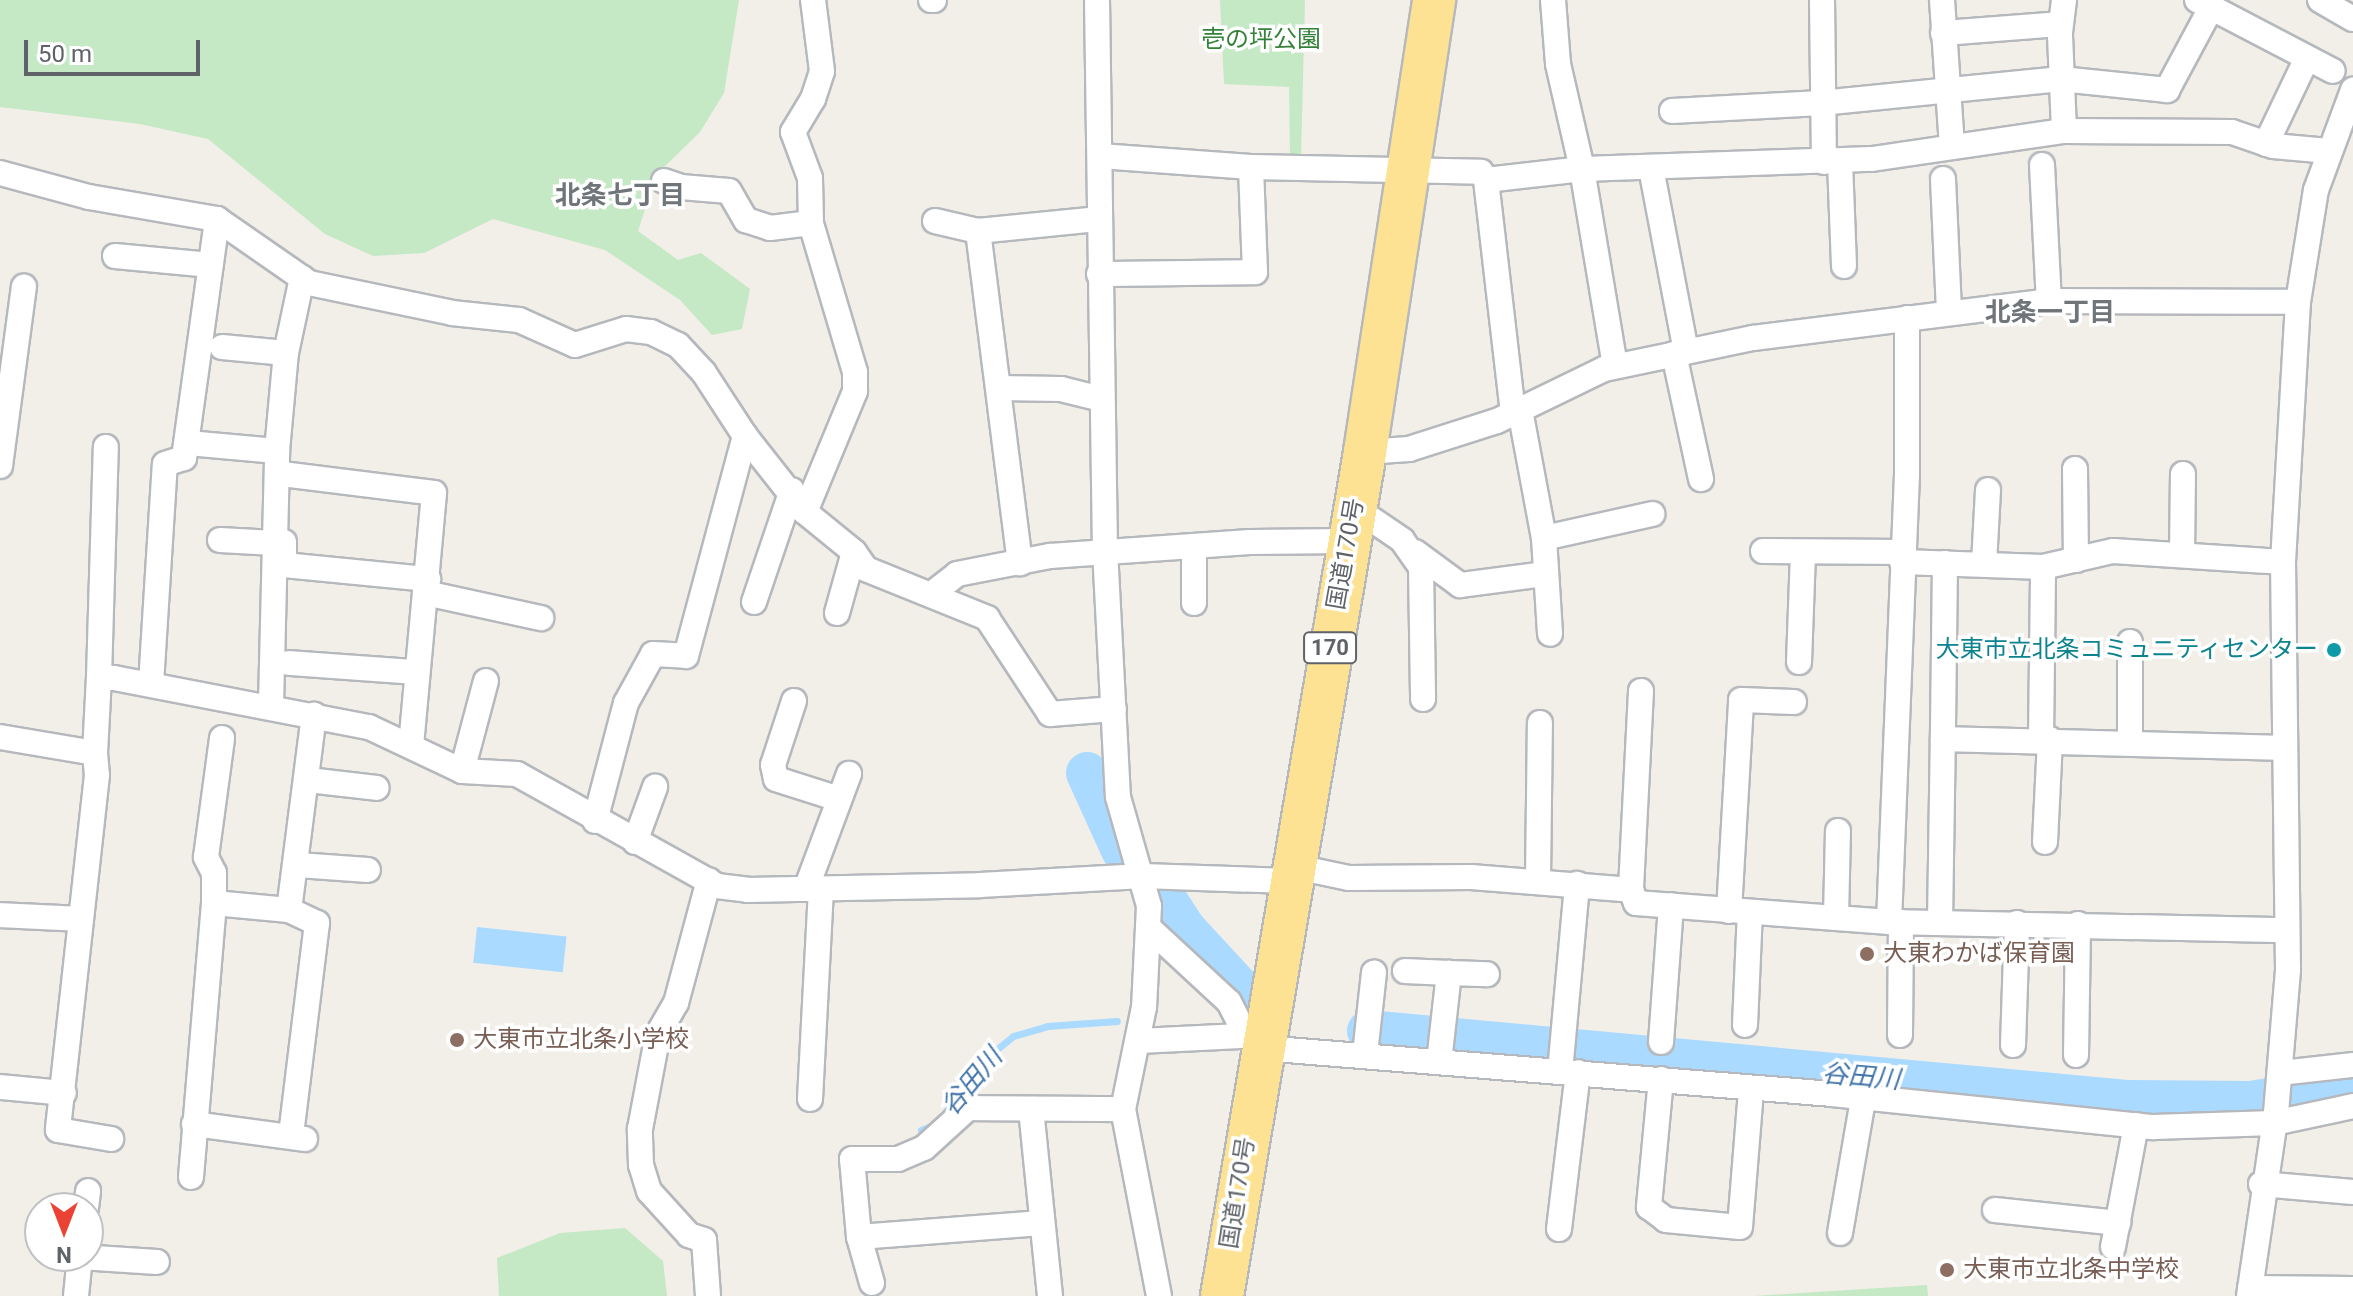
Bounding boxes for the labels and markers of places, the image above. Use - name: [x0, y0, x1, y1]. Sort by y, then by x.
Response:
- place label: 大東市立北条コミュニティセンター: [1934, 636, 2318, 664]
- marker: 大東市立北条コミュニティセンター: [2325, 641, 2343, 659]
- place label: 大東わかば保育園: [1883, 940, 2075, 968]
- marker: 大東わかば保育園: [1858, 945, 1876, 963]
- place label: 大東市立北条小学校: [473, 1026, 689, 1054]
- marker: 大東市立北条小学校: [448, 1031, 466, 1049]
- place label: 大東市立北条中学校: [1963, 1256, 2179, 1284]
- marker: 大東市立北条中学校: [1938, 1261, 1956, 1279]

